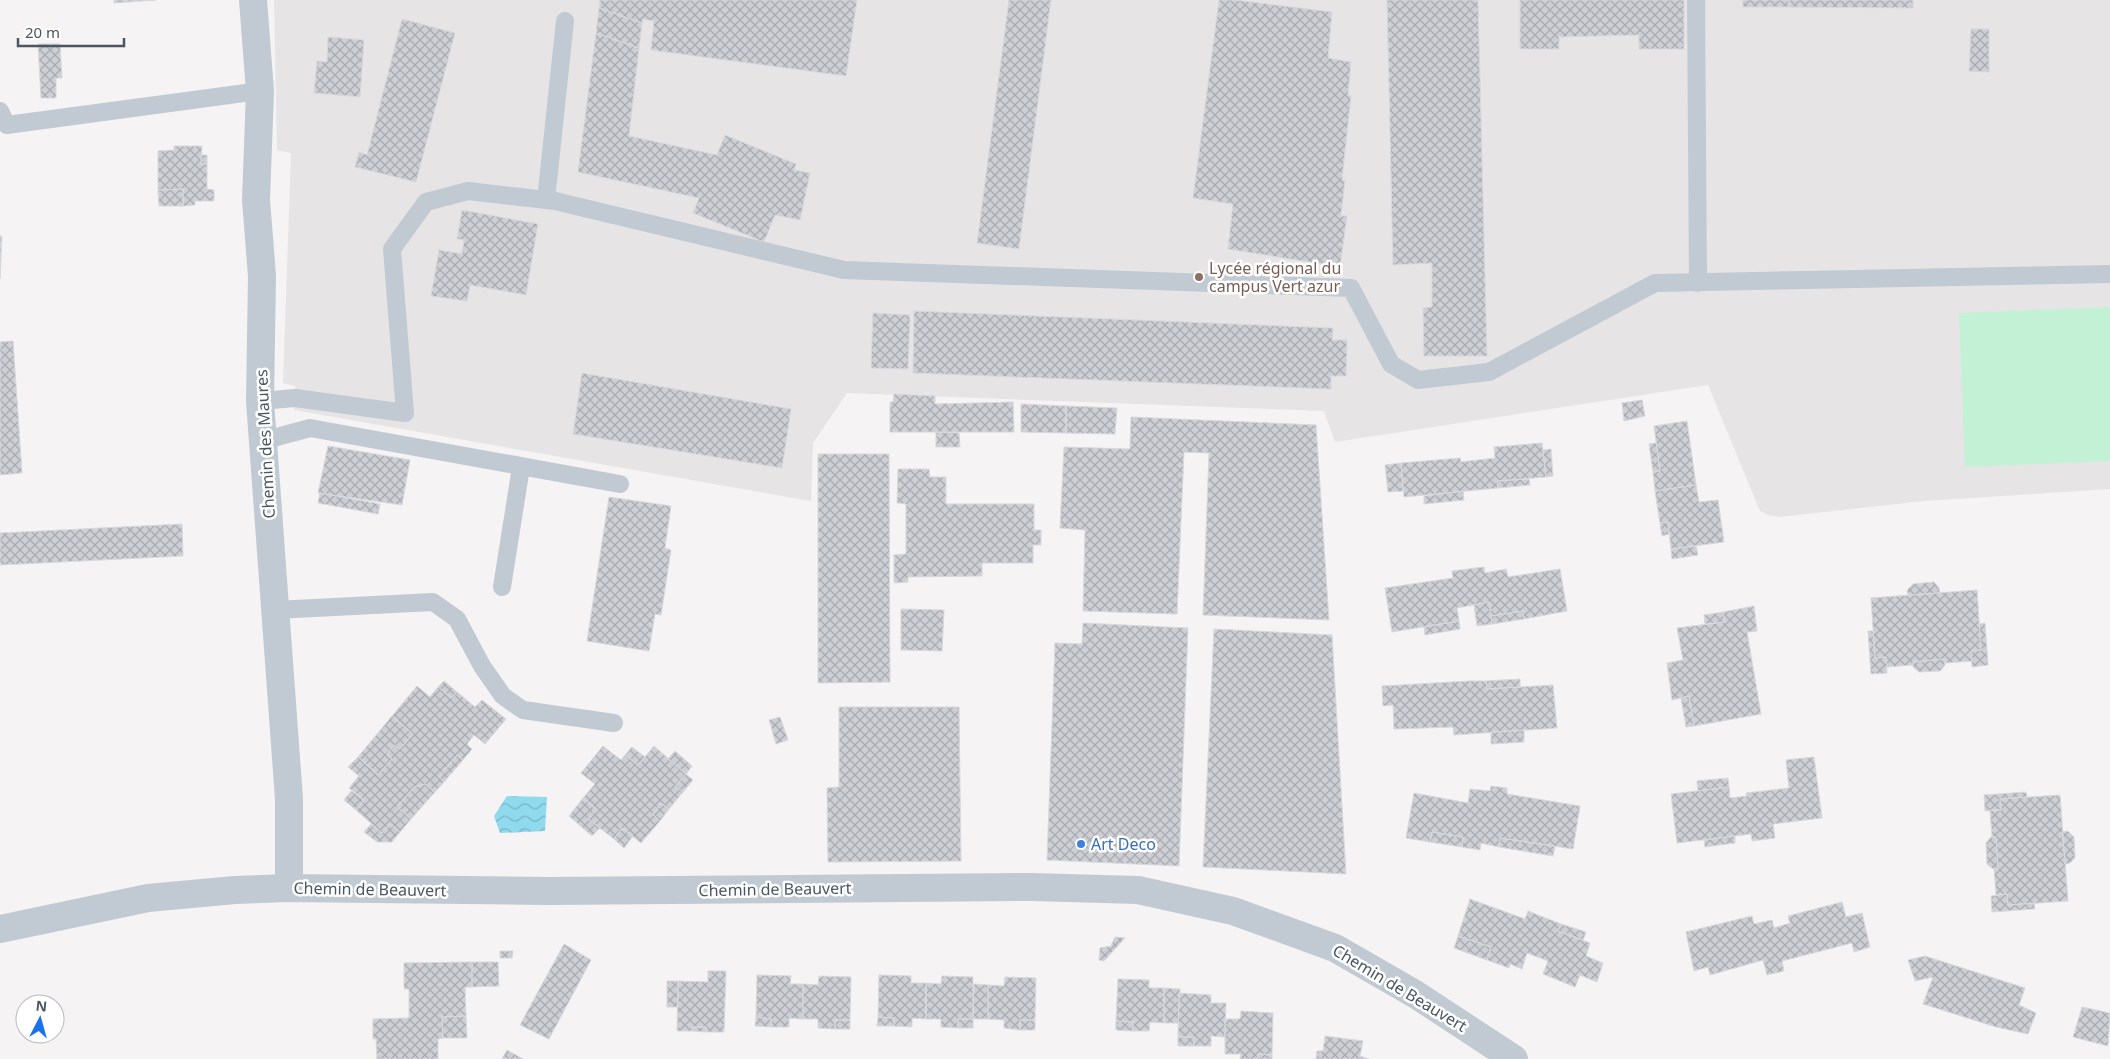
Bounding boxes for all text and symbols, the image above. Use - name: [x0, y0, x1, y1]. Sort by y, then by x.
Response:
- scale bar: [18, 15, 124, 47]
- text: 20 m: [25, 22, 60, 42]
- place label: Lycée régional du campus Vert azur: [1209, 257, 1341, 297]
- marker: Lycée régional du campus Vert azur: [1193, 271, 1205, 283]
- street label: Chemin des Maures: [250, 369, 280, 519]
- place label: Art Deco: [1091, 833, 1156, 855]
- marker: Art Deco: [1075, 838, 1087, 850]
- street label: Chemin de Beauvert: [293, 877, 447, 901]
- street label: Chemin de Beauvert: [698, 877, 852, 901]
- street label: Chemin de Beauvert: [1329, 939, 1471, 1037]
- north arrow: [15, 994, 65, 1044]
- text: N: [35, 996, 48, 1016]

